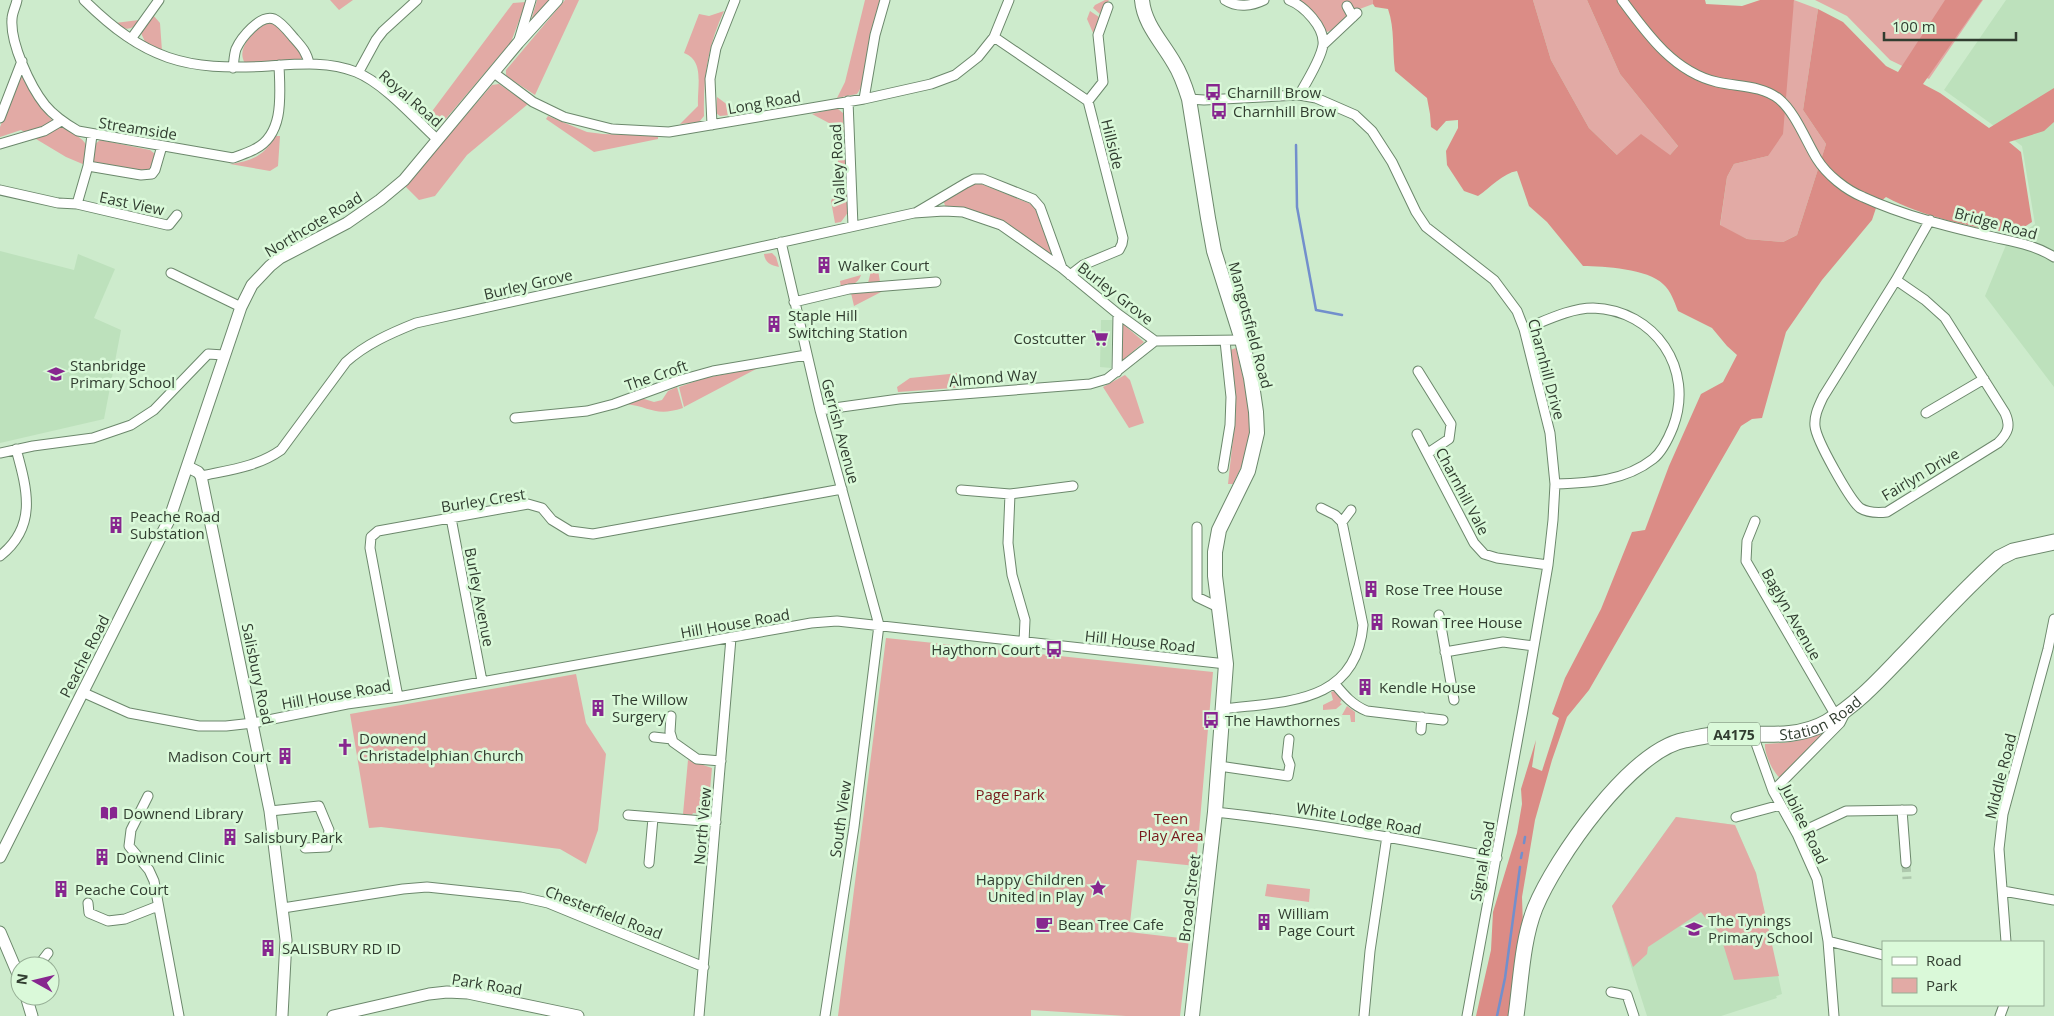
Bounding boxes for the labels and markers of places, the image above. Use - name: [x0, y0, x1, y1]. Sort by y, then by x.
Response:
- bus stop icon: Charnill Brow: [1203, 82, 1223, 102]
- place label: Charnill Brow: [1227, 82, 1321, 102]
- bus stop icon: Charnhill Brow: [1209, 101, 1229, 121]
- place label: Charnhill Brow: [1233, 101, 1337, 121]
- building icon: Walker Court: [814, 255, 834, 275]
- place label: Walker Court: [838, 255, 929, 275]
- place label: Staple Hill Switching Station: [788, 305, 908, 342]
- building icon: Staple Hill Switching Station: [764, 314, 784, 334]
- place label: Costcutter: [1013, 328, 1086, 348]
- supermarket icon: Costcutter: [1090, 328, 1110, 348]
- place label: Stanbridge Primary School: [70, 355, 175, 392]
- school or university icon: Stanbridge Primary School: [46, 364, 66, 384]
- place label: Peache Road Substation: [130, 506, 220, 543]
- building icon: Peache Road Substation: [106, 515, 126, 535]
- building icon: Rose Tree House: [1361, 579, 1381, 599]
- place label: Rose Tree House: [1385, 579, 1503, 599]
- building icon: Rowan Tree House: [1367, 612, 1387, 632]
- place label: Rowan Tree House: [1391, 612, 1522, 632]
- place label: Haythorn Court: [931, 639, 1040, 659]
- bus stop icon: Haythorn Court: [1044, 639, 1064, 659]
- building icon: Kendle House: [1355, 677, 1375, 697]
- place label: Kendle House: [1379, 677, 1476, 697]
- place label: The Willow Surgery: [612, 689, 688, 726]
- building icon: The Willow Surgery: [588, 698, 608, 718]
- bus stop icon: The Hawthornes: [1201, 710, 1221, 730]
- place label: The Hawthornes: [1225, 710, 1340, 730]
- place label: Downend Christadelphian Church: [359, 728, 524, 765]
- church icon: Downend Christadelphian Church: [335, 737, 355, 757]
- place label: Madison Court: [168, 746, 271, 766]
- building icon: Madison Court: [275, 746, 295, 766]
- library icon: Downend Library: [99, 803, 119, 823]
- place label: Downend Library: [123, 803, 244, 823]
- building icon: Salisbury Park: [220, 827, 240, 847]
- place label: Salisbury Park: [244, 827, 343, 847]
- building icon: Downend Clinic: [92, 847, 112, 867]
- place label: Downend Clinic: [116, 847, 225, 867]
- place label: Happy Children United in Play: [976, 869, 1084, 906]
- place icon: Happy Children United in Play: [1088, 878, 1108, 898]
- building icon: Peache Court: [51, 879, 71, 899]
- place label: Peache Court: [75, 879, 169, 899]
- place label: William Page Court: [1278, 903, 1355, 940]
- place label: The Tynings Primary School: [1708, 910, 1813, 947]
- building icon: William Page Court: [1254, 912, 1274, 932]
- cafe icon: Bean Tree Cafe: [1034, 914, 1054, 934]
- place label: Bean Tree Cafe: [1058, 914, 1164, 934]
- school or university icon: The Tynings Primary School: [1684, 919, 1704, 939]
- building icon: SALISBURY RD ID: [258, 938, 278, 958]
- place label: SALISBURY RD ID: [282, 938, 401, 958]

